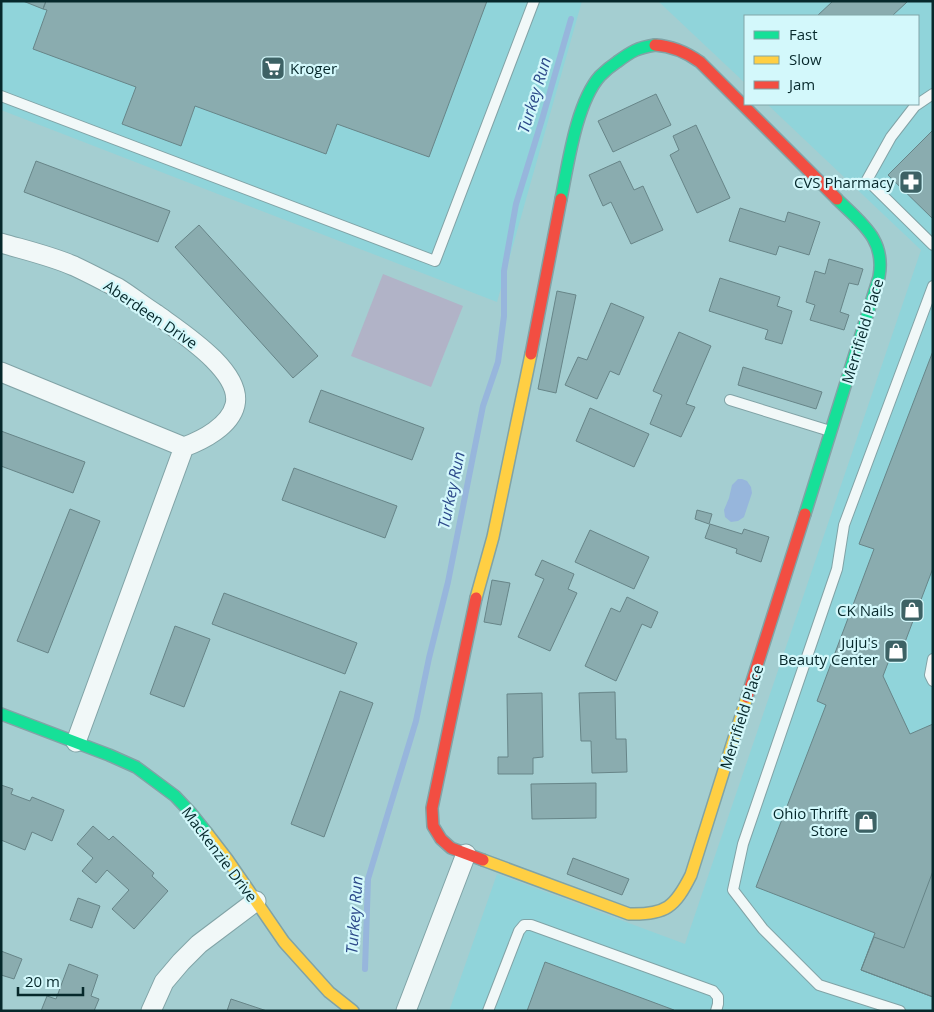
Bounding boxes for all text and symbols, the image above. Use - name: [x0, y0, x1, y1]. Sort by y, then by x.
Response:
- legend: [744, 15, 919, 105]
- text: Fast: [789, 24, 818, 44]
- text: Slow: [789, 49, 822, 69]
- water label: Turkey Run: [512, 54, 556, 136]
- supermarket icon: Kroger: [260, 55, 286, 81]
- place label: Kroger: [290, 58, 337, 78]
- text: Jam: [787, 74, 815, 94]
- pharmacy icon: CVS Pharmacy: [898, 169, 924, 195]
- place label: CVS Pharmacy: [794, 172, 894, 192]
- street label: Aberdeen Drive: [100, 275, 202, 353]
- street label: Merrifield Place: [837, 276, 887, 386]
- water label: Turkey Run: [432, 449, 470, 531]
- shop icon: CK Nails: [899, 597, 925, 623]
- place label: CK Nails: [837, 600, 894, 620]
- place label: Juju's Beauty Center: [779, 632, 878, 669]
- shop icon: Juju's Beauty Center: [883, 638, 909, 664]
- street label: Merrifield Place: [715, 662, 767, 772]
- street label: Mackenzie Drive: [178, 802, 262, 906]
- place label: Ohio Thrift Store: [773, 803, 848, 840]
- shop icon: Ohio Thrift Store: [853, 809, 879, 835]
- water label: Turkey Run: [340, 875, 368, 955]
- scale bar: [18, 964, 82, 996]
- text: 20 m: [25, 971, 60, 991]

